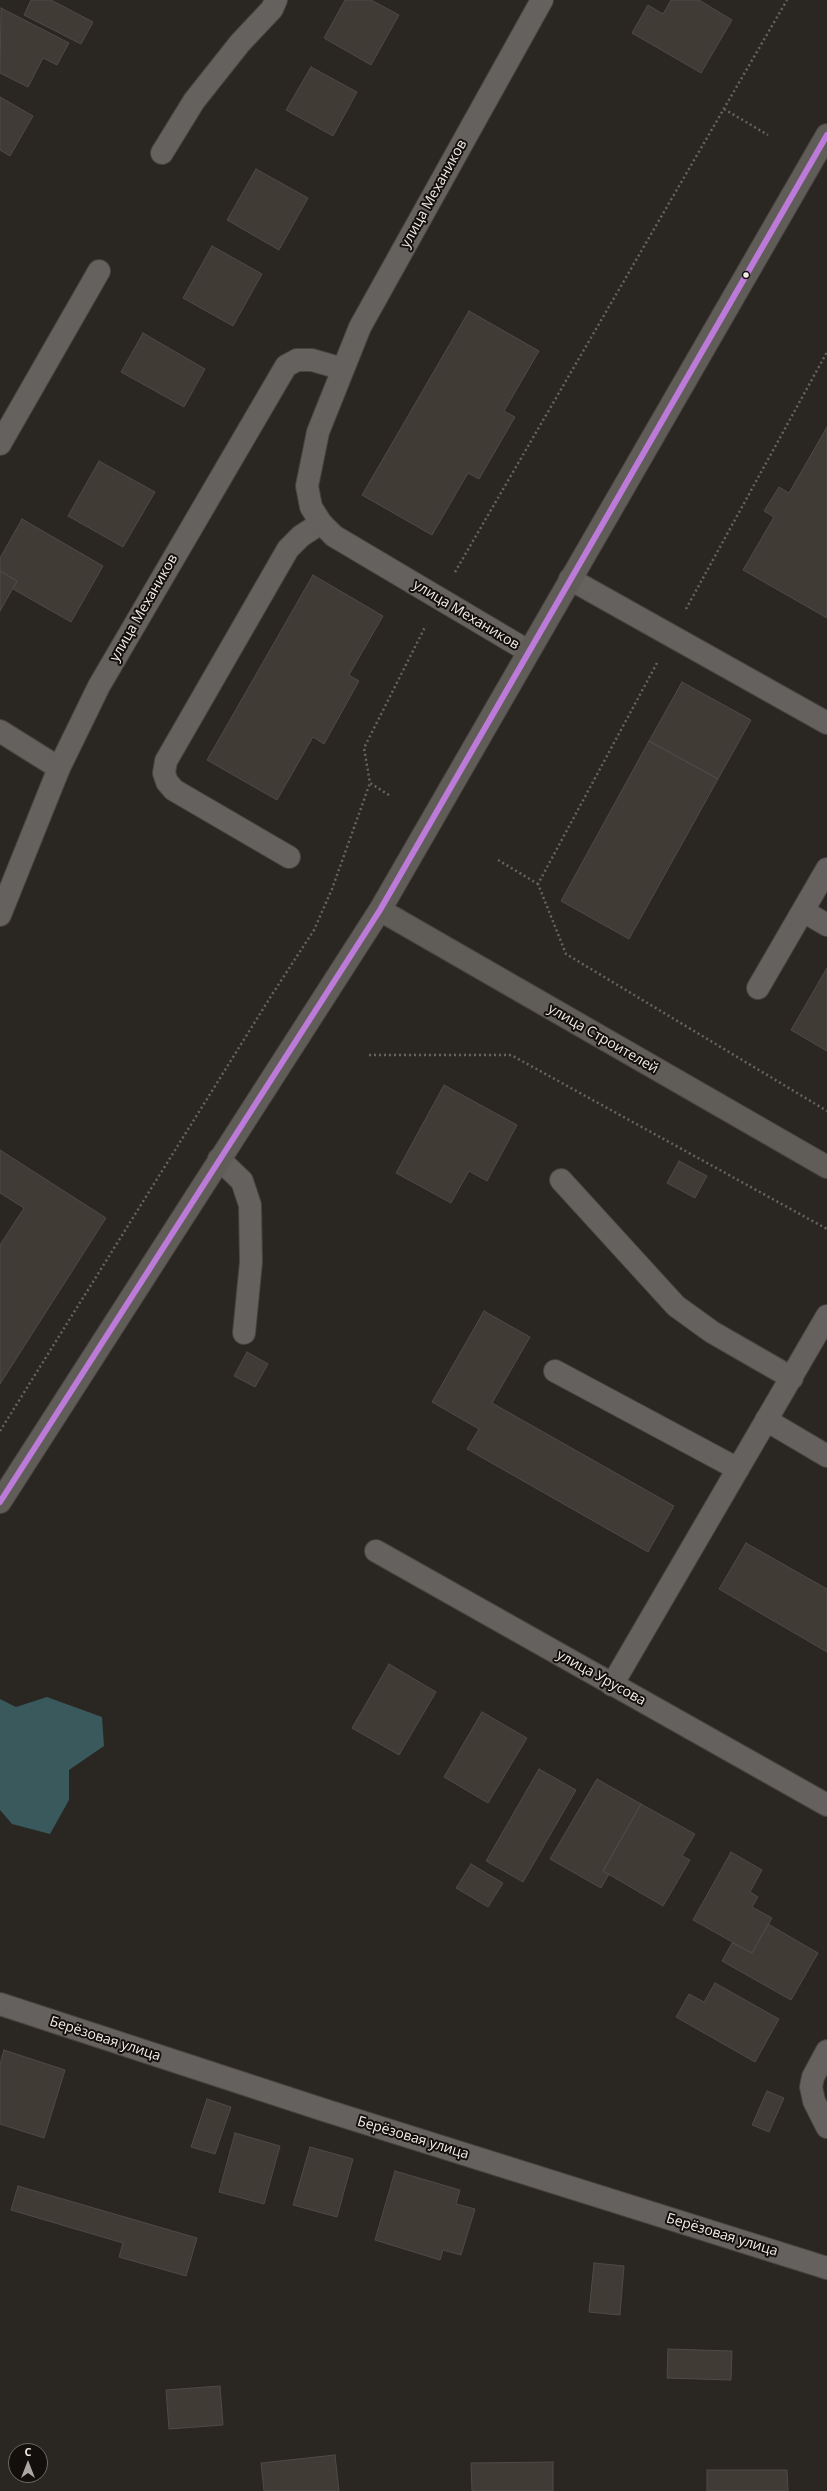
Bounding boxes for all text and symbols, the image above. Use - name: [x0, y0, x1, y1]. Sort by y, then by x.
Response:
- street label: улица Механиков: [397, 137, 471, 251]
- unlabelled marker: [741, 270, 751, 280]
- street label: улица Механиков: [106, 551, 182, 665]
- street label: улица Механиков: [410, 577, 522, 653]
- street label: улица Строителей: [545, 1001, 661, 1077]
- street label: улица Урусова: [554, 1647, 648, 1709]
- street label: Берёзовая улица: [47, 2013, 163, 2065]
- street label: Берёзовая улица: [355, 2113, 471, 2163]
- street label: Берёзовая улица: [664, 2210, 780, 2260]
- north arrow: [8, 2443, 48, 2483]
- text: С: [24, 2444, 32, 2459]

